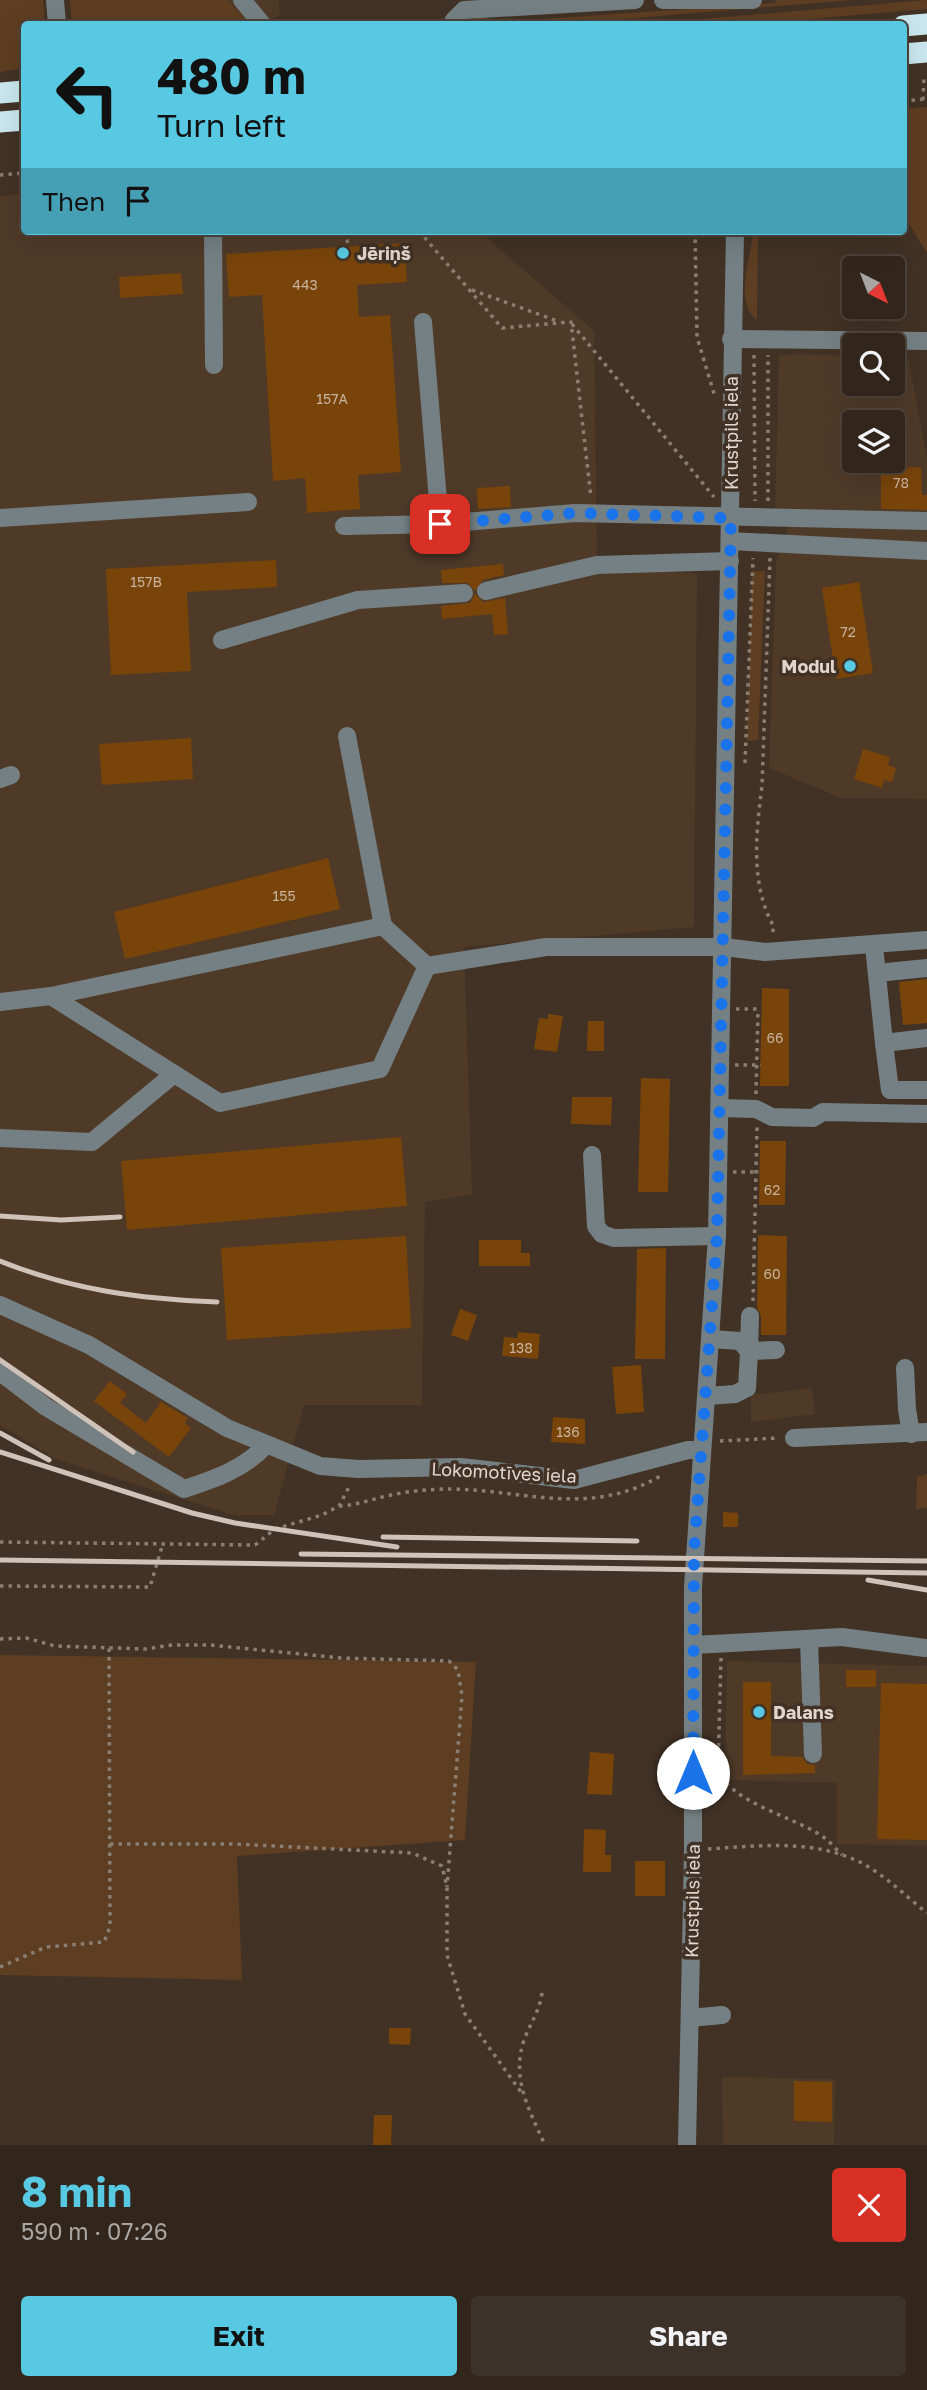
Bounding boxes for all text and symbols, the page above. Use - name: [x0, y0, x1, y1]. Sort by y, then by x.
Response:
- text: 480 m: [157, 46, 306, 105]
- icon: left: [42, 49, 133, 140]
- text: Turn left: [157, 106, 286, 144]
- icon: arrive: [119, 182, 157, 220]
- text: Then: [42, 186, 105, 217]
- place label: Jēriņš: [357, 242, 411, 264]
- marker: Jēriņš: [335, 245, 351, 261]
- north arrow: [842, 256, 905, 318]
- map controls: [842, 256, 905, 473]
- house number: 443: [292, 276, 318, 293]
- button: search: [842, 333, 905, 396]
- street label: Krustpils iela: [720, 376, 742, 490]
- house number: 157A: [316, 390, 348, 407]
- button: layers: [842, 410, 905, 473]
- house number: 78: [893, 474, 909, 491]
- pin: [410, 494, 470, 554]
- icon: arrive: [421, 505, 459, 543]
- house number: 157B: [130, 573, 162, 590]
- house number: 72: [840, 623, 856, 640]
- place label: Modul: [781, 655, 836, 677]
- marker: Modul: [842, 658, 858, 674]
- house number: 155: [272, 887, 296, 904]
- house number: 66: [767, 1029, 783, 1046]
- house number: 62: [764, 1181, 780, 1198]
- house number: 60: [763, 1265, 781, 1282]
- house number: 138: [509, 1339, 533, 1356]
- house number: 136: [556, 1423, 580, 1440]
- street label: Lokomotīves iela: [431, 1457, 577, 1487]
- place label: Dalans: [773, 1701, 834, 1723]
- marker: Dalans: [751, 1704, 767, 1720]
- position arrow: [656, 1736, 730, 1810]
- street label: Krustpils iela: [680, 1844, 704, 1958]
- text: 8 min: [21, 2166, 132, 2216]
- button: close: [832, 2168, 906, 2242]
- text: 590 m · 07:26: [21, 2217, 168, 2245]
- button: Exit: [21, 2296, 457, 2376]
- button: Share: [471, 2296, 906, 2376]

